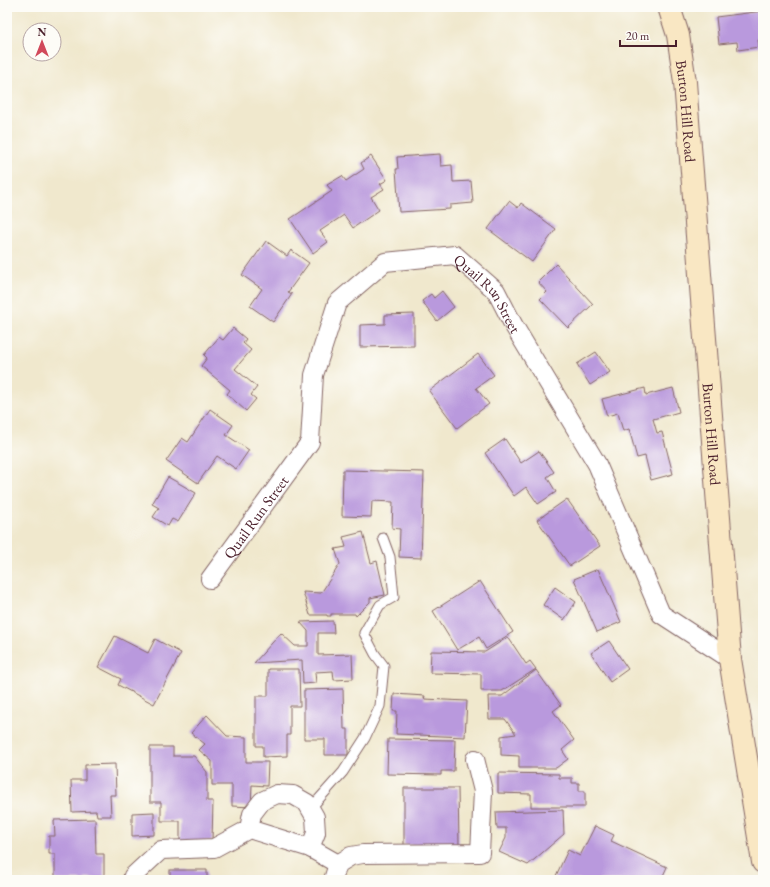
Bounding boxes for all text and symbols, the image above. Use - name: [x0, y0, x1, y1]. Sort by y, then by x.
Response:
- north arrow: [22, 22, 62, 62]
- scale bar: [620, 22, 676, 48]
- text: N: [38, 25, 47, 39]
- text: 20 m: [626, 28, 650, 44]
- street label: Burton Hill Road: [672, 59, 701, 163]
- street label: Quail Run Street: [450, 249, 526, 337]
- street label: Burton Hill Road: [699, 382, 726, 486]
- street label: Quail Run Street: [219, 471, 292, 562]

